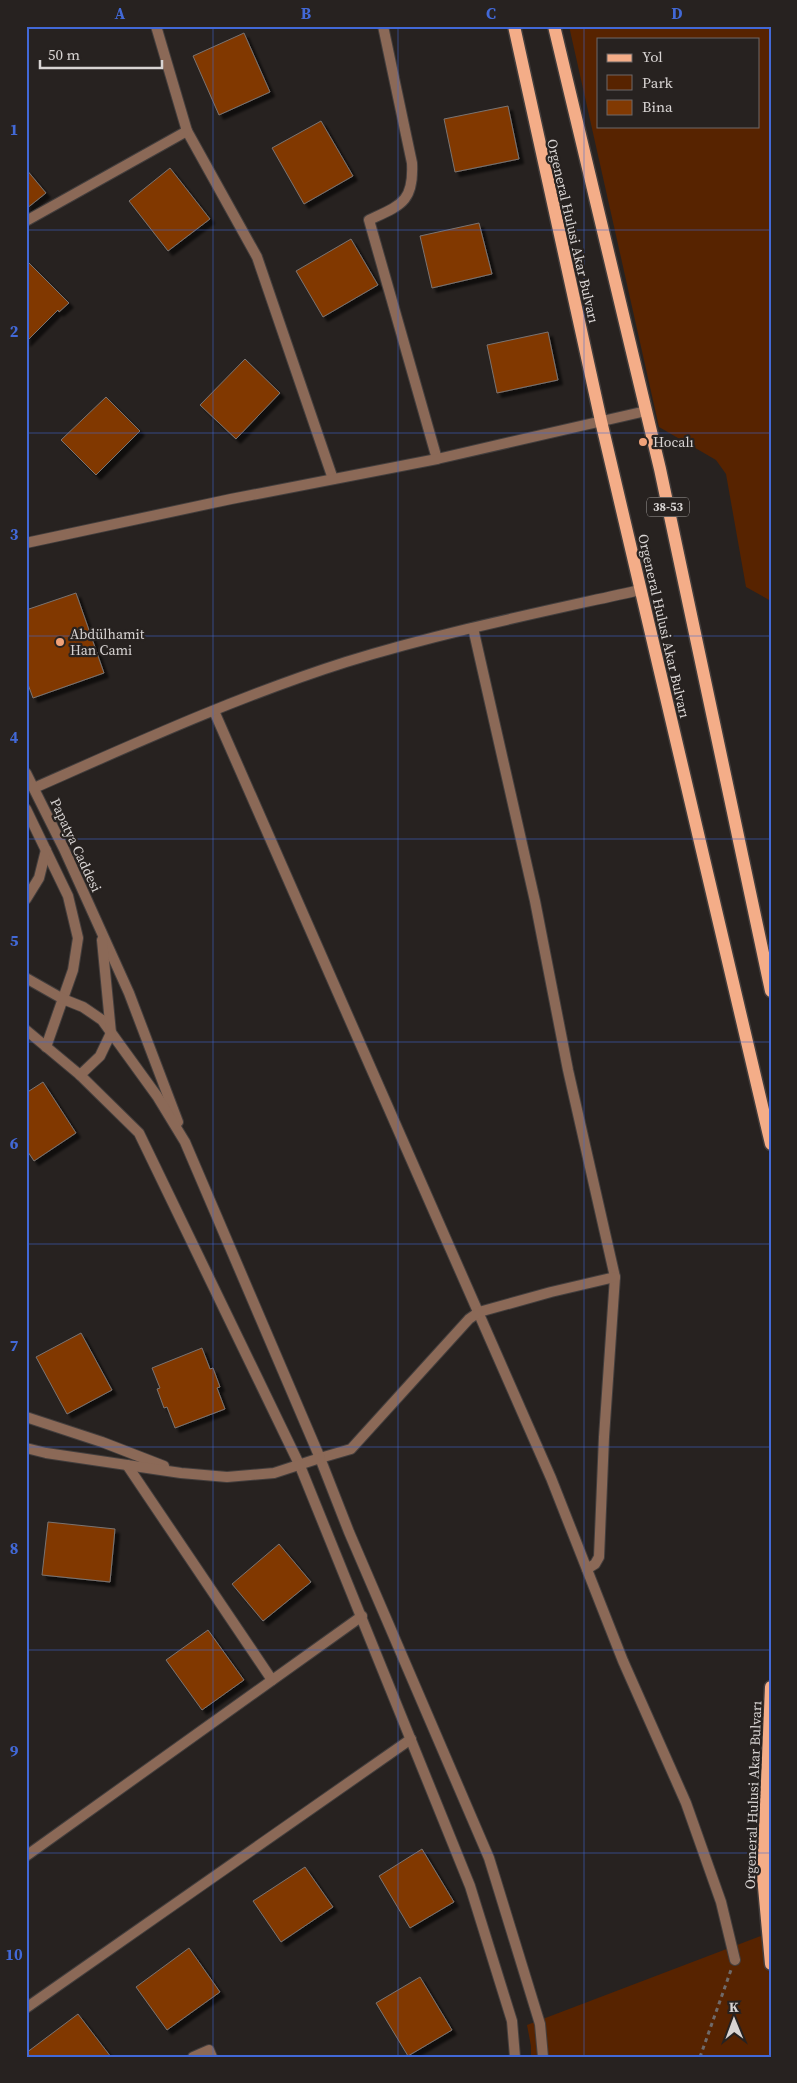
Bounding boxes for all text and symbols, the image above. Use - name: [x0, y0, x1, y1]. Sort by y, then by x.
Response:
- text: A: [115, 2, 126, 24]
- text: B: [301, 2, 312, 24]
- text: C: [486, 2, 496, 24]
- text: D: [671, 2, 683, 24]
- scale bar: [40, 38, 162, 70]
- legend: [597, 38, 760, 128]
- text: 50 m: [48, 44, 80, 65]
- text: Yol: [642, 46, 663, 67]
- text: Park: [642, 72, 674, 93]
- text: Bina: [642, 96, 673, 117]
- text: 1: [10, 118, 18, 140]
- street label: Orgeneral Hulusi Akar Bulvarı: [542, 137, 604, 325]
- text: 2: [10, 320, 19, 342]
- place label: Hocalı: [653, 432, 694, 452]
- marker: Hocalı: [637, 436, 649, 448]
- road number: 38-53: [647, 498, 689, 516]
- text: 3: [10, 523, 19, 545]
- street label: Orgeneral Hulusi Akar Bulvarı: [633, 532, 695, 720]
- place label: Abdülhamit Han Cami: [70, 624, 145, 660]
- marker: Abdülhamit Han Cami: [54, 636, 66, 648]
- text: 4: [10, 726, 19, 748]
- street label: Papatya Caddesi: [45, 795, 107, 895]
- text: 5: [10, 929, 19, 951]
- text: 6: [10, 1132, 19, 1154]
- text: 7: [10, 1334, 19, 1356]
- text: 8: [10, 1537, 18, 1559]
- street label: Orgeneral Hulusi Akar Bulvarı: [740, 1701, 766, 1889]
- text: 9: [10, 1740, 19, 1762]
- text: 10: [5, 1943, 23, 1965]
- north arrow: [710, 1996, 760, 2046]
- text: K: [729, 1997, 739, 2017]

